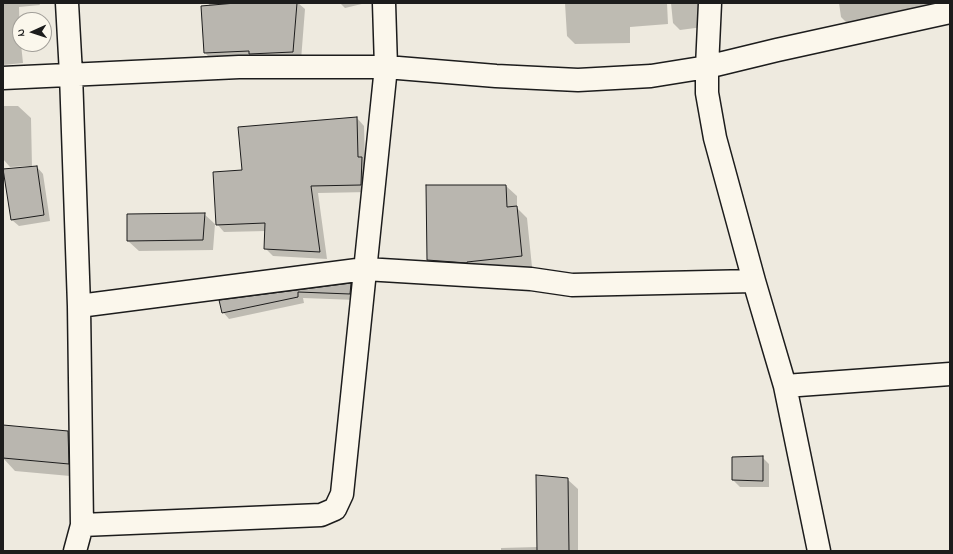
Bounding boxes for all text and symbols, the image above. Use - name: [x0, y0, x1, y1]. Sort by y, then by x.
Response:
- north arrow: [12, 12, 52, 52]
- text: N: [13, 28, 29, 37]

